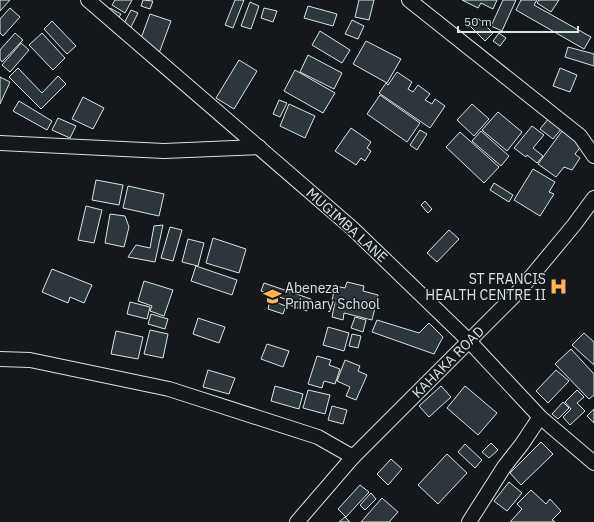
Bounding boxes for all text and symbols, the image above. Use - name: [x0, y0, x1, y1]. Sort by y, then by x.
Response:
- scale bar: [458, 8, 578, 34]
- text: 50 m: [464, 14, 492, 29]
- street label: MUGIMBA LANE: [303, 184, 391, 266]
- place label: ST FRANCIS HEALTH CENTRE II: [425, 270, 546, 304]
- hospital icon: ST FRANCIS HEALTH CENTRE II: [549, 277, 569, 297]
- place label: Abeneza Primary School: [285, 279, 380, 313]
- school or university icon: Abeneza Primary School: [262, 286, 282, 306]
- street label: KAHAKA ROAD: [408, 322, 488, 402]

